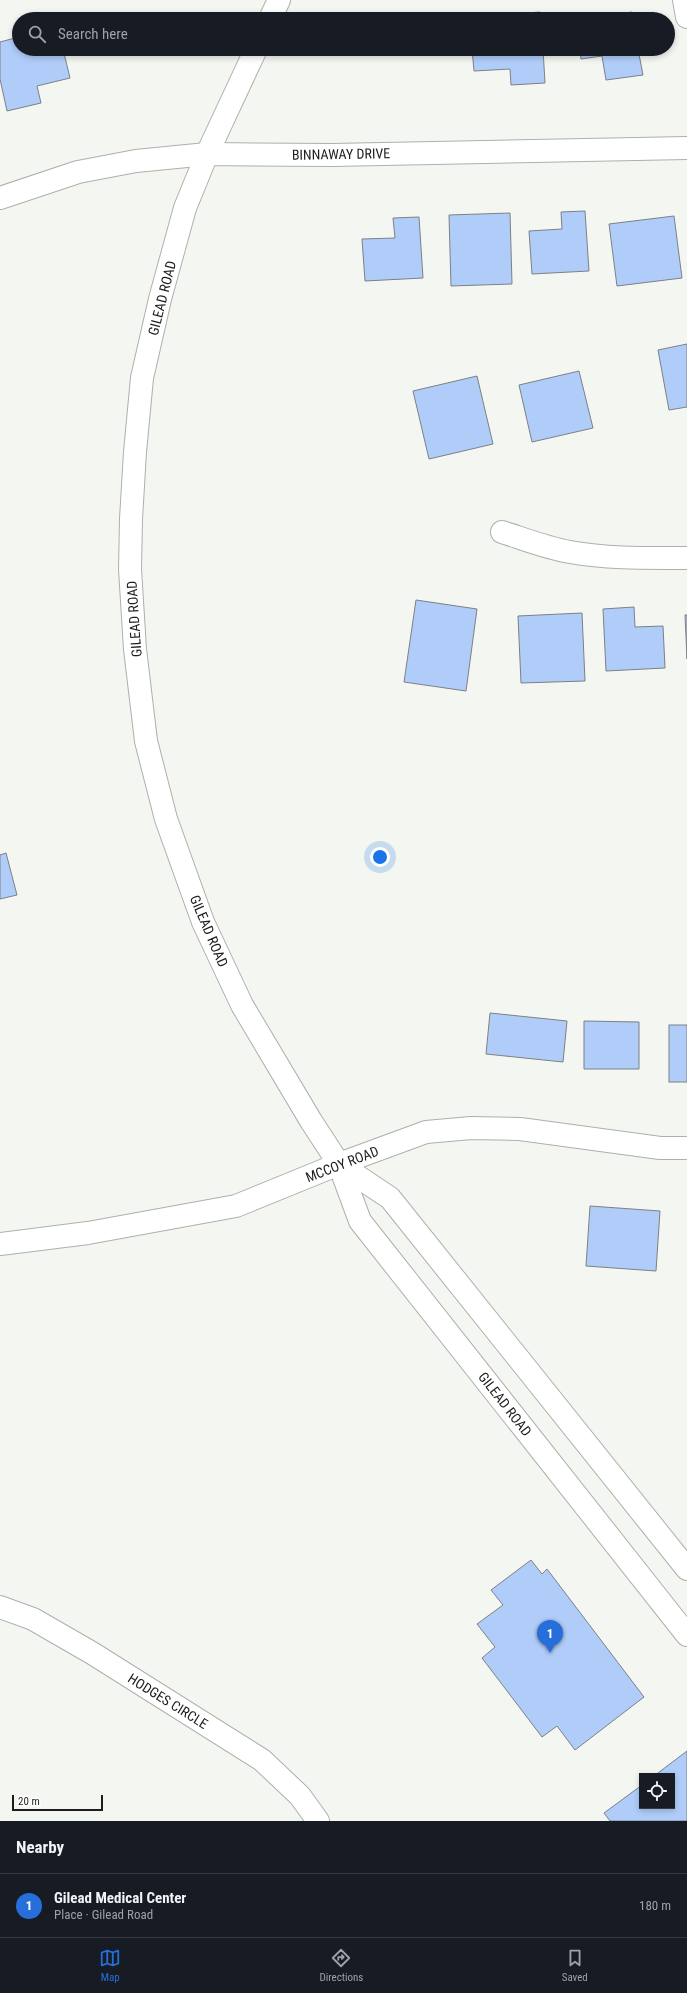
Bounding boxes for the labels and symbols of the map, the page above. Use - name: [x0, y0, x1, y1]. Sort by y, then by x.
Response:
- street label: BINNAWAY DRIVE: [292, 145, 390, 163]
- street label: GILEAD ROAD: [145, 259, 179, 337]
- street label: GILEAD ROAD: [123, 580, 145, 658]
- your location: [370, 847, 390, 867]
- street label: GILEAD ROAD: [187, 893, 231, 969]
- street label: MCCOY ROAD: [303, 1143, 381, 1185]
- street label: GILEAD ROAD: [475, 1369, 535, 1439]
- pin: 1: [537, 1620, 563, 1653]
- street label: HODGES CIRCLE: [125, 1670, 211, 1732]
- scale bar: [12, 1793, 103, 1812]

